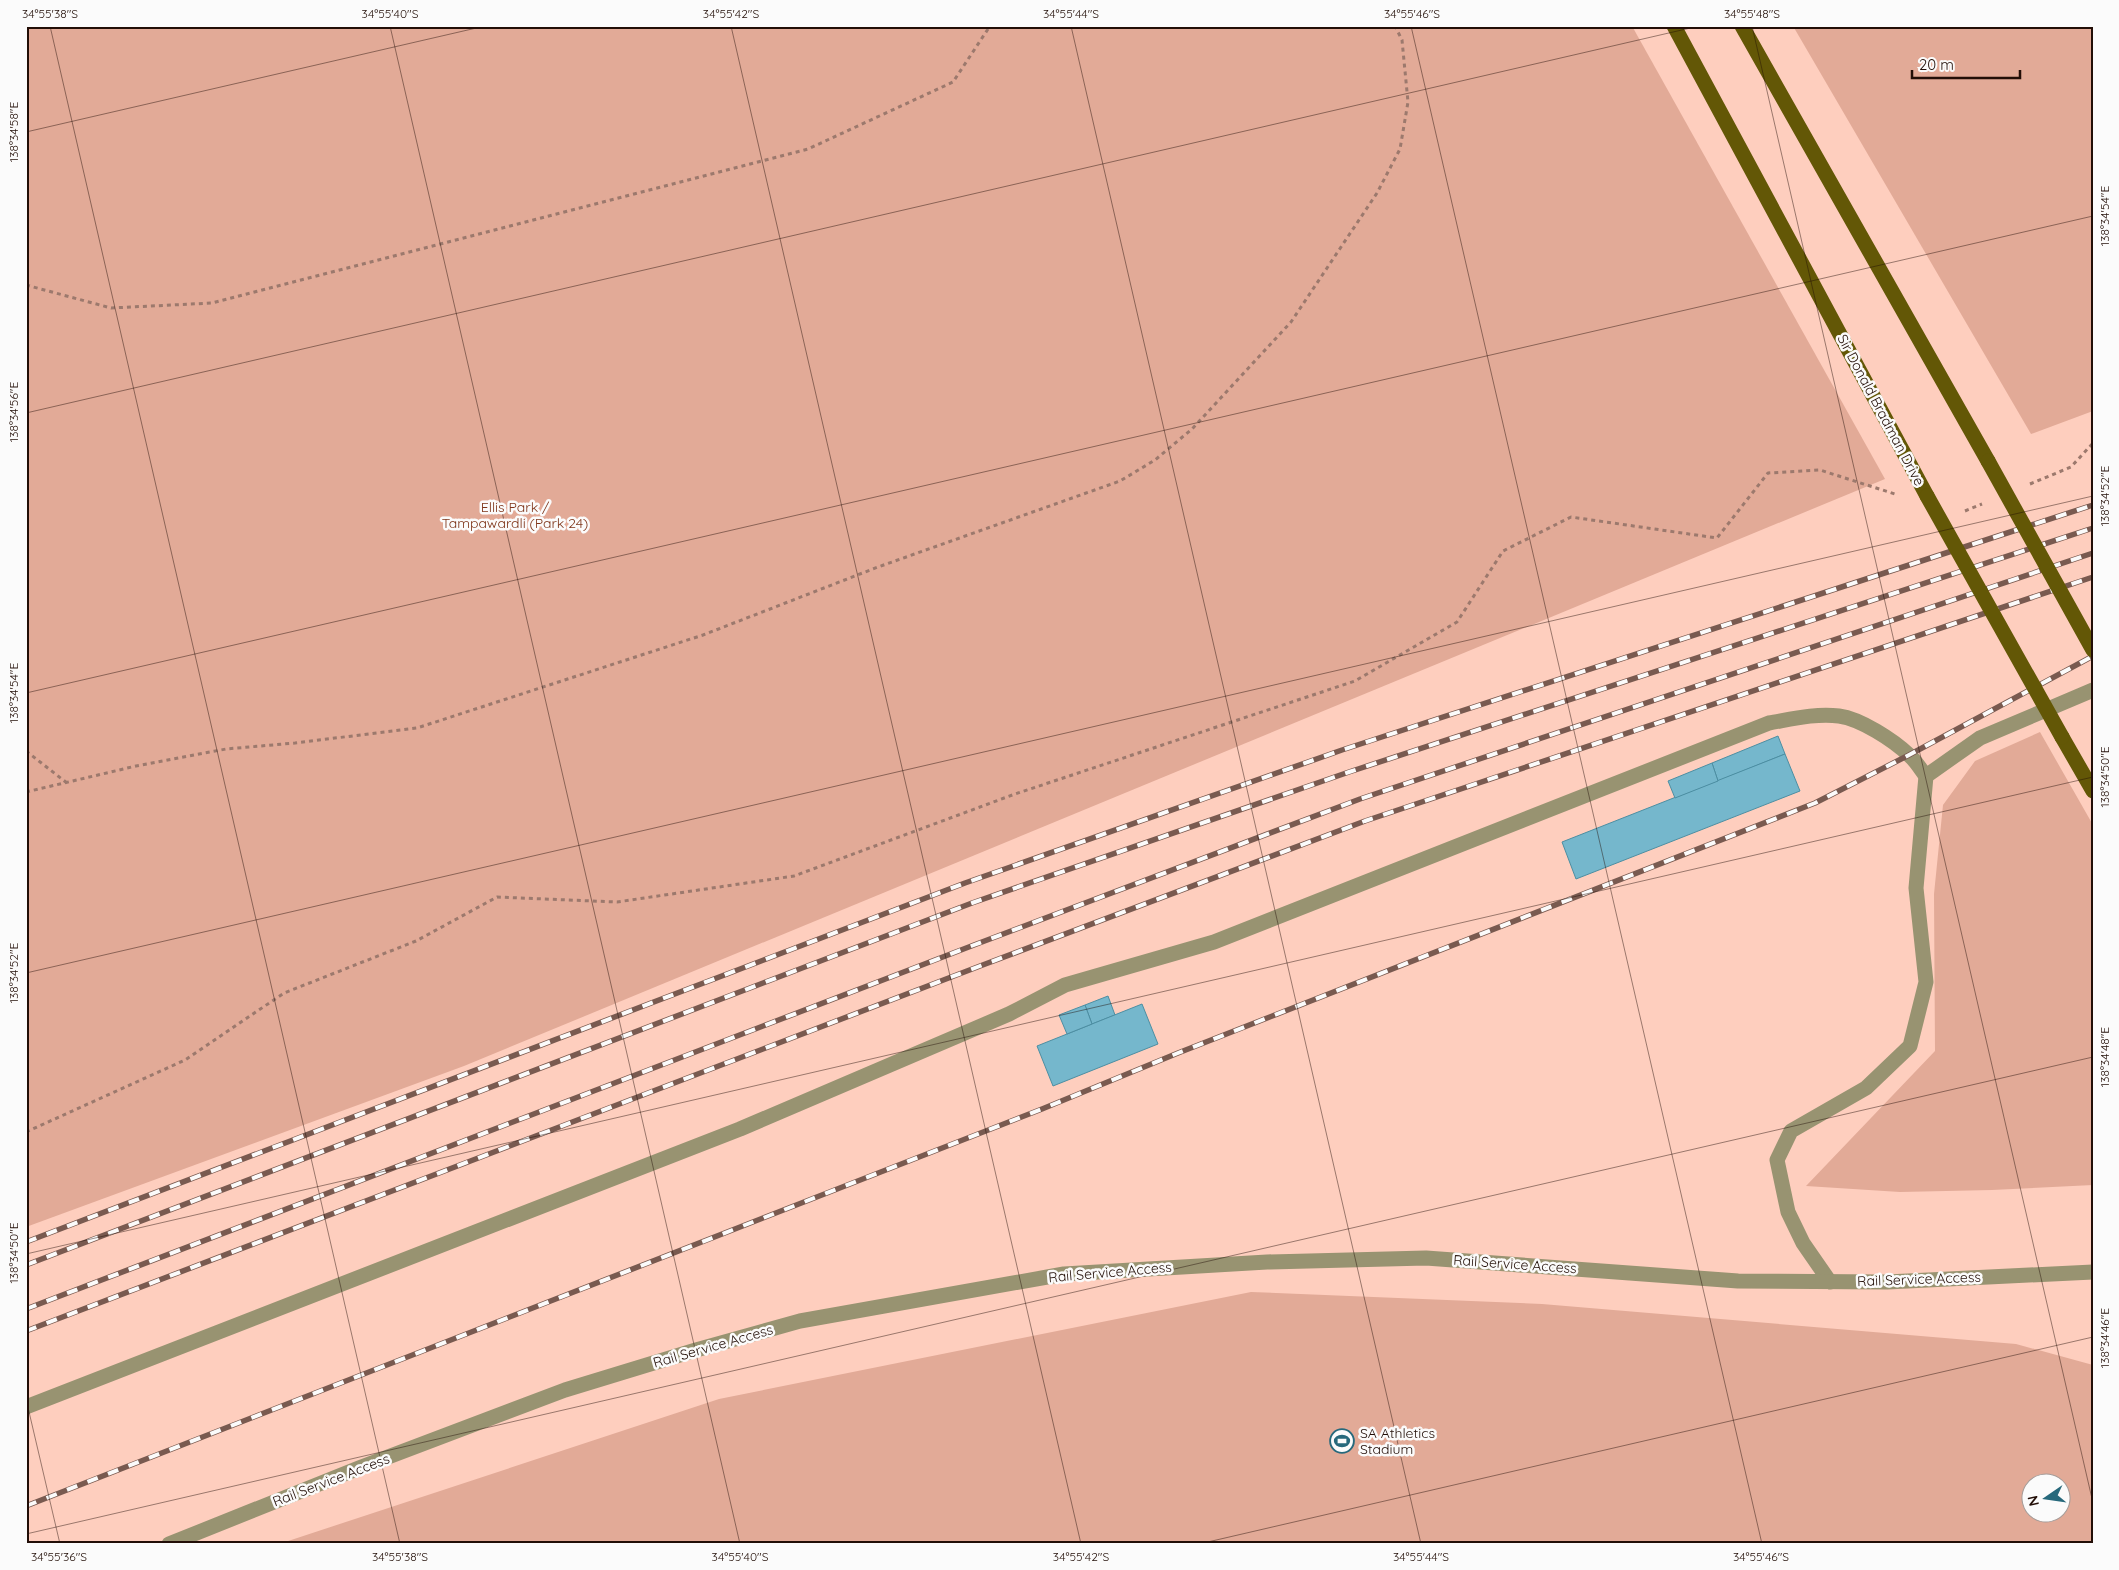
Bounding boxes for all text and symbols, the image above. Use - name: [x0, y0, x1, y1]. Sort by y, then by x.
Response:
- text: 34°55'38"S: [22, 6, 78, 21]
- text: 34°55'40"S: [362, 6, 419, 21]
- text: 34°55'42"S: [703, 6, 759, 21]
- text: 34°55'44"S: [1043, 6, 1099, 21]
- text: 34°55'46"S: [1384, 6, 1440, 21]
- text: 34°55'48"S: [1724, 6, 1780, 21]
- scale bar: [1912, 48, 2019, 80]
- text: 20 m: [1919, 55, 1954, 74]
- text: 138°34'58"E: [6, 102, 21, 162]
- text: 138°34'54"E: [2097, 186, 2112, 246]
- street label: Sir Donald Bradman Drive: [1833, 331, 1929, 489]
- text: 138°34'56"E: [6, 382, 21, 442]
- text: 138°34'52"E: [2097, 465, 2112, 526]
- park label: Ellis Park / Tampawardli (Park 24): [442, 498, 588, 532]
- text: 138°34'54"E: [6, 663, 21, 723]
- text: 138°34'50"E: [2097, 746, 2112, 808]
- text: 138°34'52"E: [6, 942, 21, 1003]
- text: 138°34'48"E: [2097, 1027, 2112, 1087]
- text: 138°34'50"E: [6, 1222, 21, 1284]
- street label: Rail Service Access: [1453, 1251, 1577, 1277]
- street label: Rail Service Access: [1048, 1258, 1172, 1286]
- street label: Rail Service Access: [1857, 1268, 1981, 1290]
- text: 138°34'46"E: [2097, 1308, 2112, 1368]
- street label: Rail Service Access: [651, 1320, 775, 1372]
- place label: SA Athletics Stadium: [1360, 1424, 1435, 1458]
- sports icon: SA Athletics Stadium: [1329, 1428, 1355, 1454]
- street label: Rail Service Access: [270, 1449, 392, 1511]
- north arrow: [2022, 1472, 2072, 1522]
- text: N: [2023, 1494, 2043, 1508]
- text: 34°55'36"S: [31, 1549, 87, 1564]
- text: 34°55'38"S: [372, 1549, 428, 1564]
- text: 34°55'40"S: [712, 1549, 769, 1564]
- text: 34°55'42"S: [1053, 1549, 1109, 1564]
- text: 34°55'44"S: [1393, 1549, 1449, 1564]
- text: 34°55'46"S: [1733, 1549, 1789, 1564]

